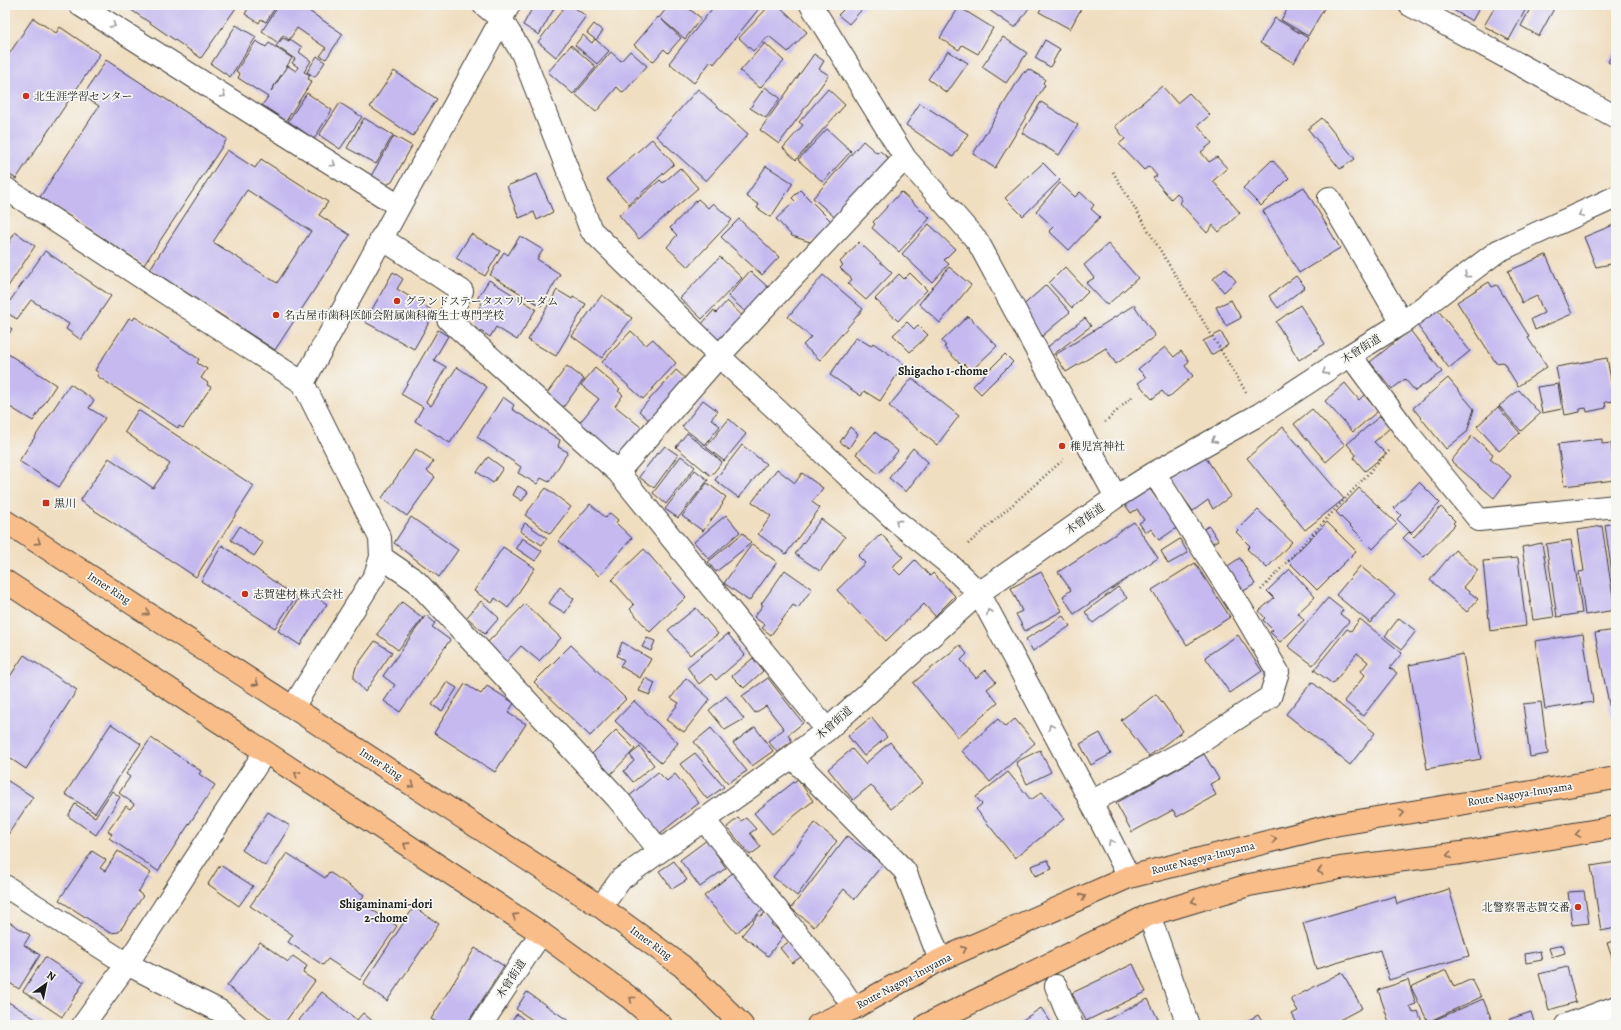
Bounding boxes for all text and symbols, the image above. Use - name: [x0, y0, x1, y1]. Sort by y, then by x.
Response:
- one-way arrow: [109, 20, 116, 28]
- place label: 北生涯学習センター: [34, 89, 133, 104]
- one-way arrow: [219, 90, 226, 97]
- marker: 北生涯学習センター: [21, 91, 31, 101]
- one-way arrow: [329, 159, 336, 167]
- one-way arrow: [1577, 209, 1585, 217]
- one-way arrow: [1464, 270, 1471, 277]
- place label: グランドステータスフリーダム: [405, 294, 558, 309]
- marker: グランドステータスフリーダム: [392, 296, 402, 306]
- place label: 名古屋市歯科医師会附属歯科衛生士専門学校: [284, 308, 504, 323]
- marker: 名古屋市歯科医師会附属歯科衛生士専門学校: [271, 310, 281, 320]
- street label: 木曾街道: [1338, 331, 1384, 367]
- district label: Shigacho 1-chome: [898, 363, 988, 379]
- one-way arrow: [1322, 367, 1329, 375]
- one-way arrow: [1211, 435, 1218, 442]
- place label: 稚児宮神社: [1070, 439, 1125, 454]
- marker: 稚児宮神社: [1057, 441, 1067, 451]
- place label: 黒川: [54, 496, 76, 511]
- marker: 黒川: [41, 498, 51, 508]
- street label: 木曾街道: [1063, 500, 1107, 538]
- one-way arrow: [895, 520, 902, 527]
- one-way arrow: [34, 538, 41, 545]
- street label: Inner Ring: [85, 569, 134, 608]
- place label: 志賀建材 株式会社: [253, 587, 343, 602]
- marker: 志賀建材 株式会社: [240, 589, 250, 599]
- one-way arrow: [143, 608, 150, 616]
- one-way arrow: [987, 609, 994, 616]
- one-way arrow: [252, 679, 259, 686]
- street label: 木曾街道: [812, 703, 856, 743]
- one-way arrow: [1048, 724, 1055, 731]
- street label: Inner Ring: [357, 745, 406, 784]
- one-way arrow: [294, 771, 301, 778]
- street label: Route Nagoya-Inuyama: [1467, 778, 1574, 810]
- one-way arrow: [408, 780, 415, 787]
- one-way arrow: [1399, 810, 1405, 818]
- one-way arrow: [1574, 829, 1581, 837]
- one-way arrow: [1271, 836, 1278, 844]
- street label: Route Nagoya-Inuyama: [1150, 838, 1257, 878]
- one-way arrow: [1108, 839, 1116, 846]
- one-way arrow: [403, 842, 410, 850]
- one-way arrow: [1446, 850, 1452, 859]
- one-way arrow: [1317, 867, 1323, 875]
- one-way arrow: [1079, 894, 1087, 902]
- district label: Shigaminami-dori 2-chome: [339, 896, 433, 926]
- one-way arrow: [1191, 897, 1198, 905]
- place label: 北警察署志賀交番: [1482, 900, 1570, 915]
- marker: 北警察署志賀交番: [1573, 902, 1583, 912]
- one-way arrow: [512, 913, 519, 921]
- street label: Inner Ring: [627, 923, 675, 964]
- one-way arrow: [960, 946, 968, 954]
- street label: Route Nagoya-Inuyama: [854, 949, 955, 1012]
- street label: 木曾街道: [493, 956, 529, 1002]
- north arrow: [26, 964, 66, 1004]
- text: N: [44, 968, 59, 985]
- one-way arrow: [629, 997, 637, 1004]

